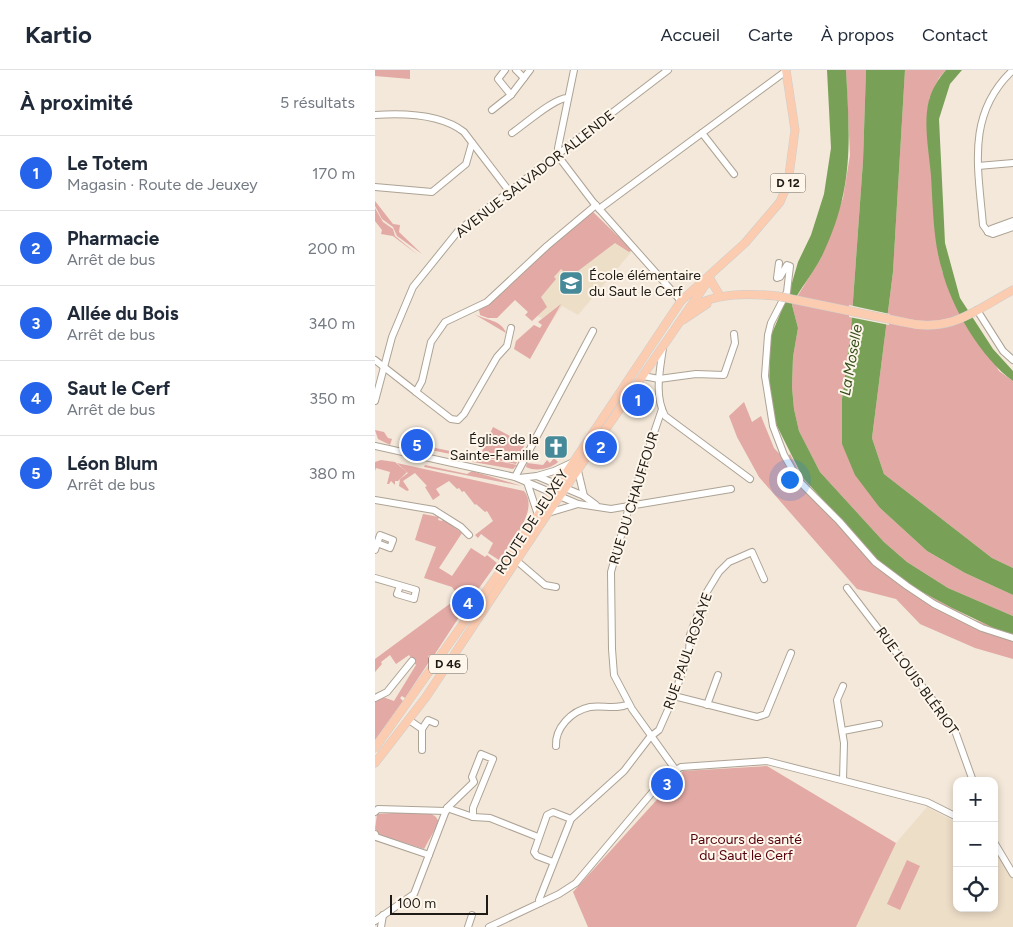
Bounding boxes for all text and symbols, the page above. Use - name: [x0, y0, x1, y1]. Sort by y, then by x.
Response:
- text: Kartio: [25, 20, 92, 49]
- text: Accueil: [660, 24, 720, 46]
- text: Carte: [748, 24, 793, 46]
- text: À propos: [821, 24, 894, 46]
- text: Contact: [922, 24, 988, 46]
- text: À proximité: [20, 90, 133, 115]
- text: 5 résultats: [280, 93, 355, 112]
- street label: AVENUE SALVADOR ALLENDE: [452, 107, 618, 241]
- text: Le Totem: [67, 152, 148, 175]
- text: 1: [33, 164, 39, 183]
- text: 170 m: [312, 164, 355, 183]
- road number: D 12: [771, 174, 805, 192]
- text: Magasin · Route de Jeuxey: [67, 175, 258, 194]
- text: Pharmacie: [67, 227, 159, 250]
- text: 2: [31, 239, 41, 258]
- text: 200 m: [308, 239, 355, 258]
- text: Arrêt de bus: [67, 250, 155, 269]
- place label: École élémentaire du Saut le Cerf: [589, 267, 701, 300]
- school or university icon: École élémentaire du Saut le Cerf: [558, 270, 584, 296]
- text: Allée du Bois: [67, 302, 179, 325]
- text: 3: [32, 314, 40, 333]
- text: 340 m: [309, 314, 355, 333]
- water label: La Moselle: [836, 323, 866, 397]
- text: Arrêt de bus: [67, 325, 155, 344]
- text: Saut le Cerf: [67, 377, 170, 400]
- pin: 1: [622, 381, 654, 419]
- text: 4: [31, 389, 41, 408]
- text: 350 m: [309, 389, 355, 408]
- text: Arrêt de bus: [67, 400, 155, 419]
- pin: 5: [401, 426, 433, 464]
- pin: 2: [585, 428, 617, 466]
- street label: RUE DU CHAUFFOUR: [606, 429, 662, 567]
- place label: Église de la Sainte-Famille: [450, 431, 539, 464]
- church icon: Église de la Sainte-Famille: [543, 434, 569, 460]
- text: Léon Blum: [67, 452, 158, 475]
- text: 5: [31, 464, 41, 483]
- text: 380 m: [309, 464, 355, 483]
- street label: ROUTE DE JEUXEY: [492, 466, 572, 577]
- your location: [777, 467, 803, 493]
- text: Arrêt de bus: [67, 475, 155, 494]
- pin: 4: [452, 584, 484, 622]
- street label: RUE PAUL ROSAYE: [660, 590, 716, 712]
- street label: RUE LOUIS BLÉRIOT: [872, 624, 962, 738]
- road number: D 46: [429, 654, 467, 674]
- pin: 3: [651, 765, 683, 803]
- map controls: [953, 777, 998, 912]
- button: +: [953, 777, 998, 822]
- button: −: [953, 822, 998, 867]
- park label: Parcours de santé du Saut le Cerf: [690, 831, 802, 864]
- button: locate: [953, 867, 998, 912]
- scale bar: [390, 892, 487, 915]
- text: 100 m: [397, 895, 436, 912]

